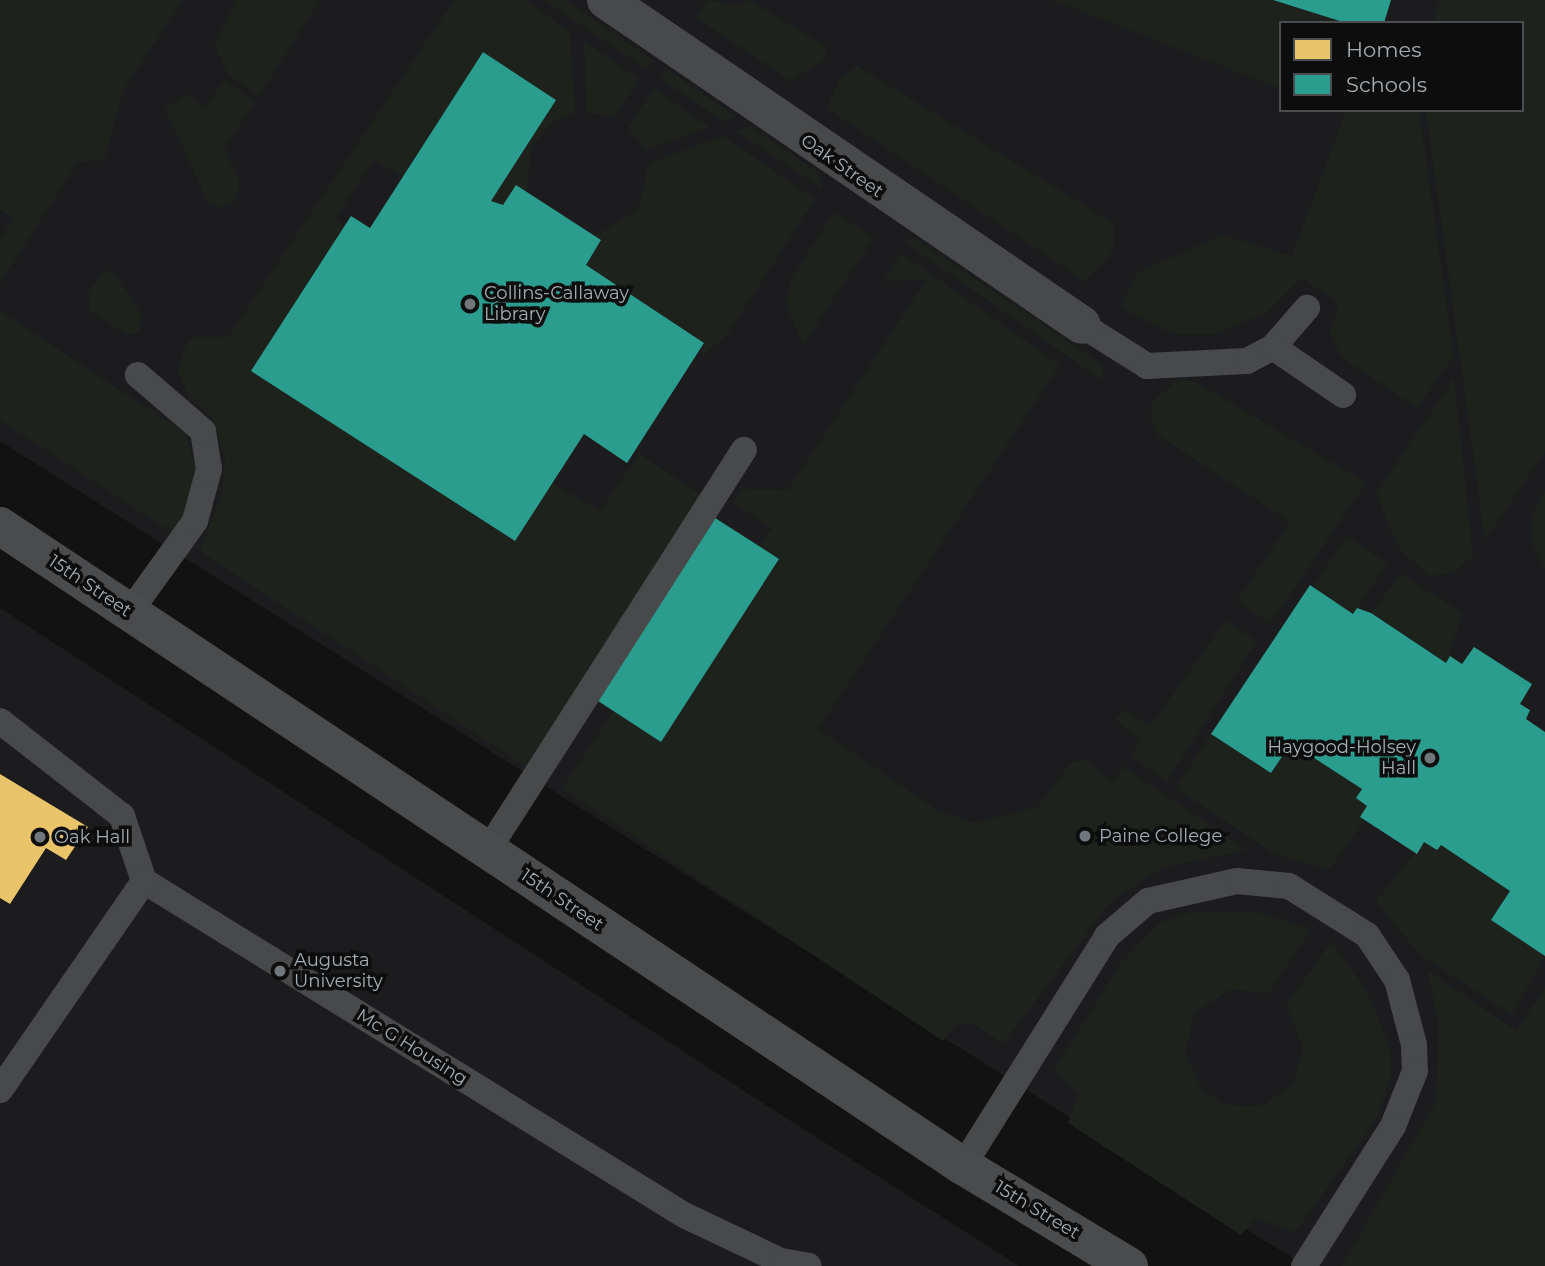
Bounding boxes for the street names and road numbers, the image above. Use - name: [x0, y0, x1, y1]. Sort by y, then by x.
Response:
- street label: Oak Street: [797, 130, 887, 202]
- street label: 15th Street: [44, 550, 136, 622]
- street label: 15th Street: [516, 864, 608, 936]
- street label: Mc G Housing: [353, 1004, 471, 1090]
- street label: 15th Street: [991, 1176, 1083, 1244]

